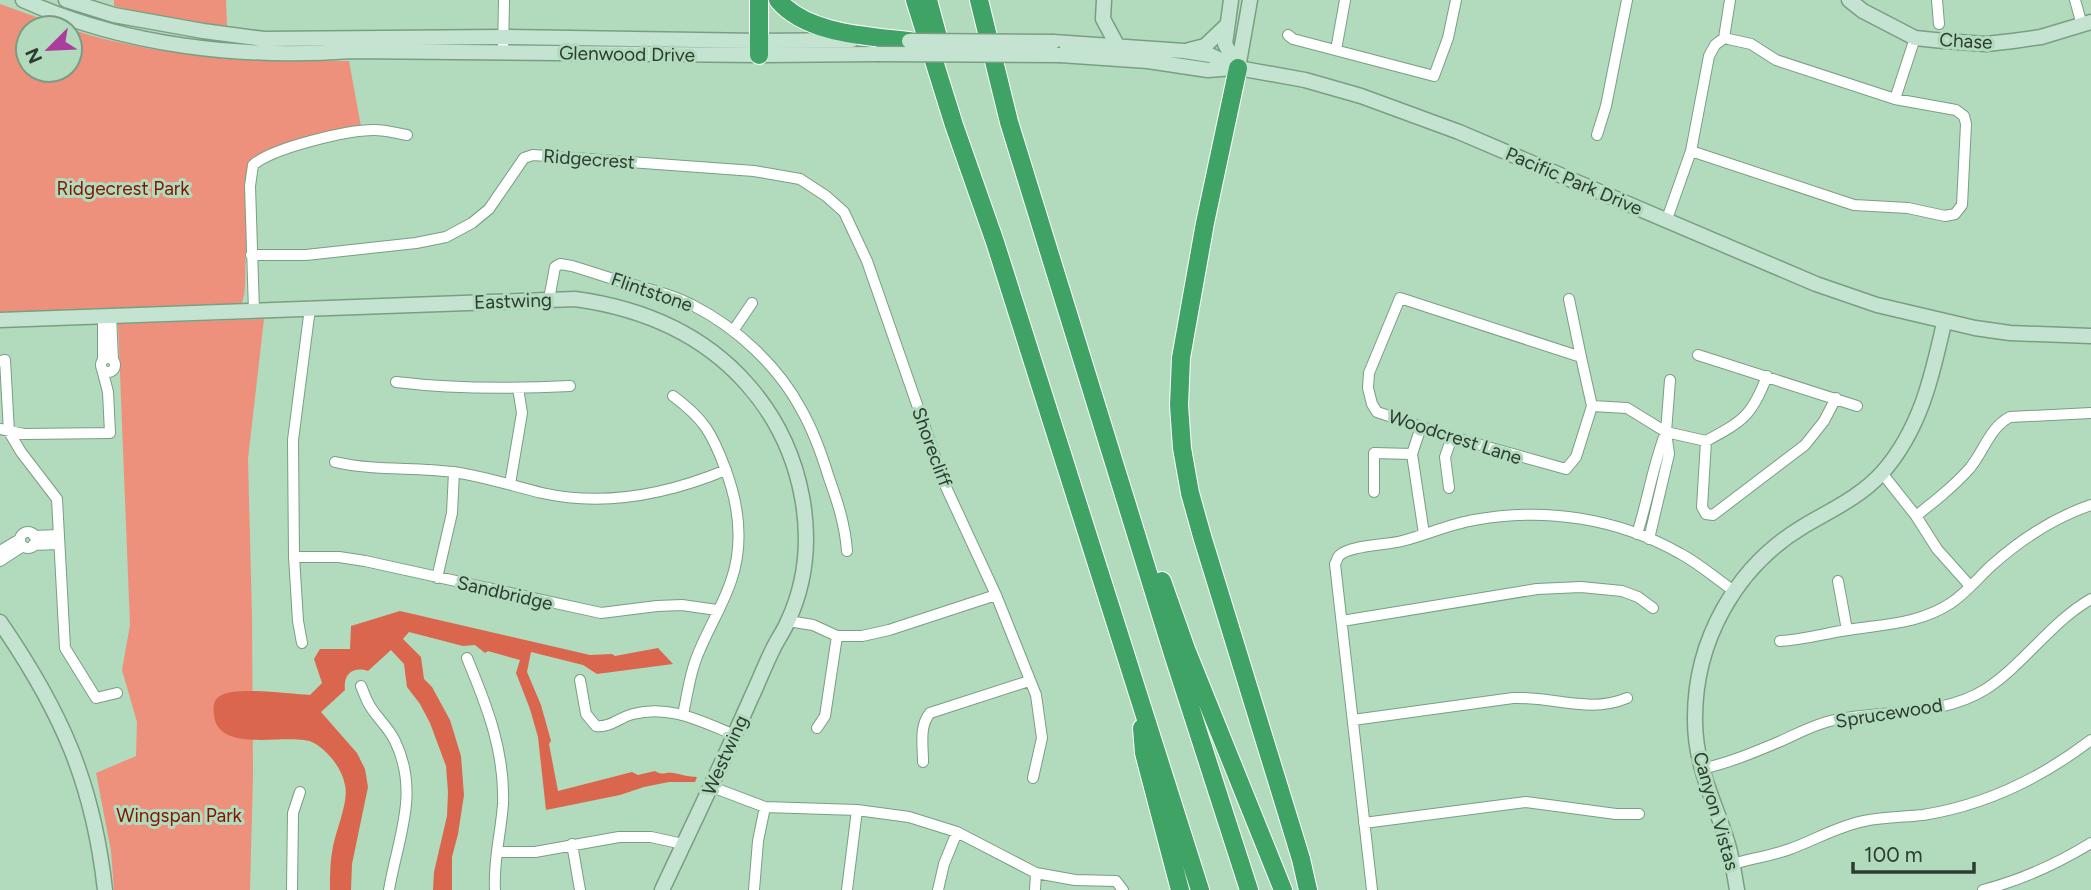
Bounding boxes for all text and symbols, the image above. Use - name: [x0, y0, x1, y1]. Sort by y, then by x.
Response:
- north arrow: [14, 14, 84, 84]
- street label: Chase: [1939, 28, 1993, 54]
- street label: Glenwood Drive: [559, 41, 695, 67]
- text: N: [20, 44, 47, 67]
- street label: Pacific Park Drive: [1502, 142, 1646, 220]
- street label: Ridgecrest: [542, 144, 636, 174]
- park label: Ridgecrest Park: [57, 177, 190, 200]
- street label: Flintstone: [608, 267, 696, 317]
- street label: Eastwing: [474, 288, 552, 314]
- street label: Shorecliff: [907, 404, 957, 490]
- street label: Woodcrest Lane: [1385, 405, 1525, 469]
- street label: Sandbridge: [455, 571, 555, 615]
- street label: Sprucewood: [1834, 693, 1944, 733]
- street label: Westwing: [697, 712, 753, 798]
- street label: Canyon Vistas: [1688, 749, 1744, 873]
- park label: Wingspan Park: [116, 804, 243, 827]
- scale bar: [1853, 830, 1974, 874]
- text: 100 m: [1864, 842, 1923, 867]

